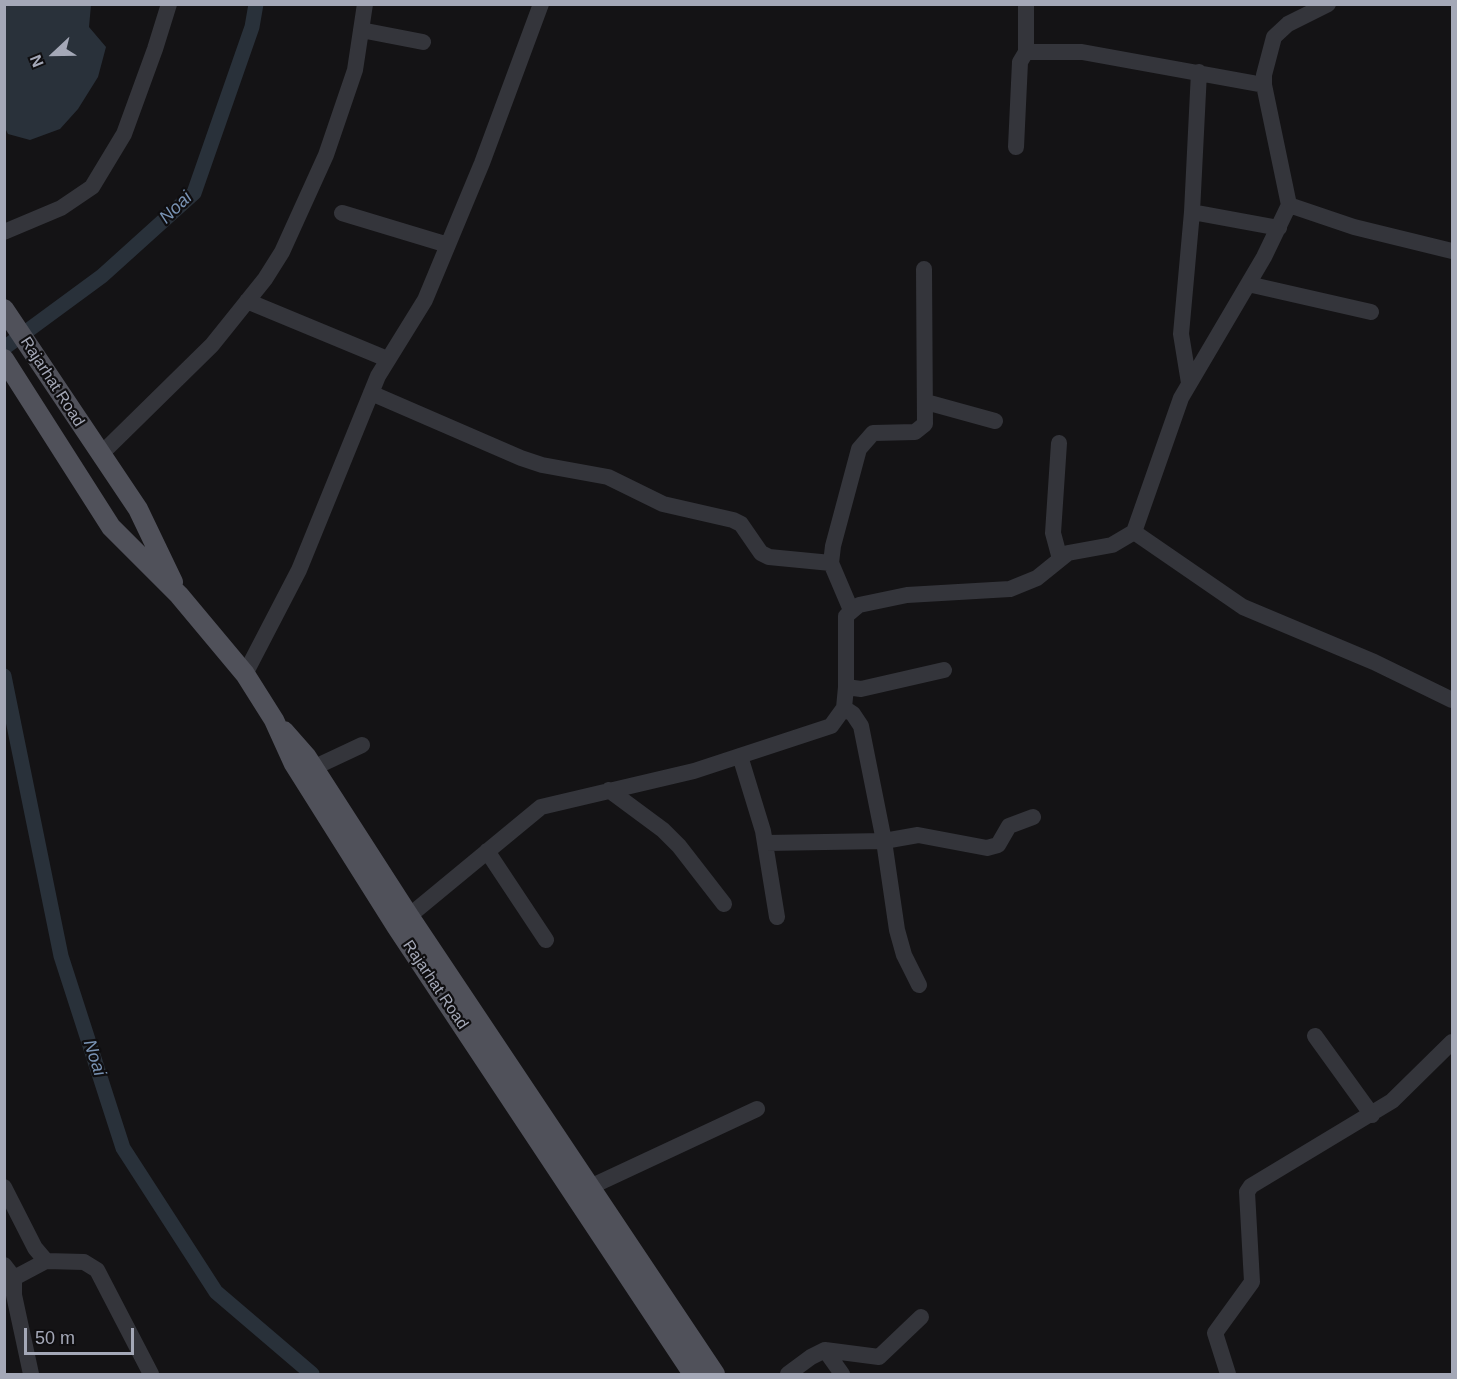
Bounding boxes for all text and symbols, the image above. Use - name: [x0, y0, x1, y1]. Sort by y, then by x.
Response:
- north arrow: [24, 24, 84, 84]
- text: N: [27, 52, 47, 69]
- water label: Noai: [155, 187, 197, 229]
- street label: Rajarhat Road: [16, 334, 88, 430]
- street label: Rajarhat Road: [398, 937, 472, 1033]
- water label: Noai: [78, 1037, 110, 1079]
- scale bar: [27, 1316, 136, 1354]
- text: 50 m: [35, 1328, 75, 1348]

